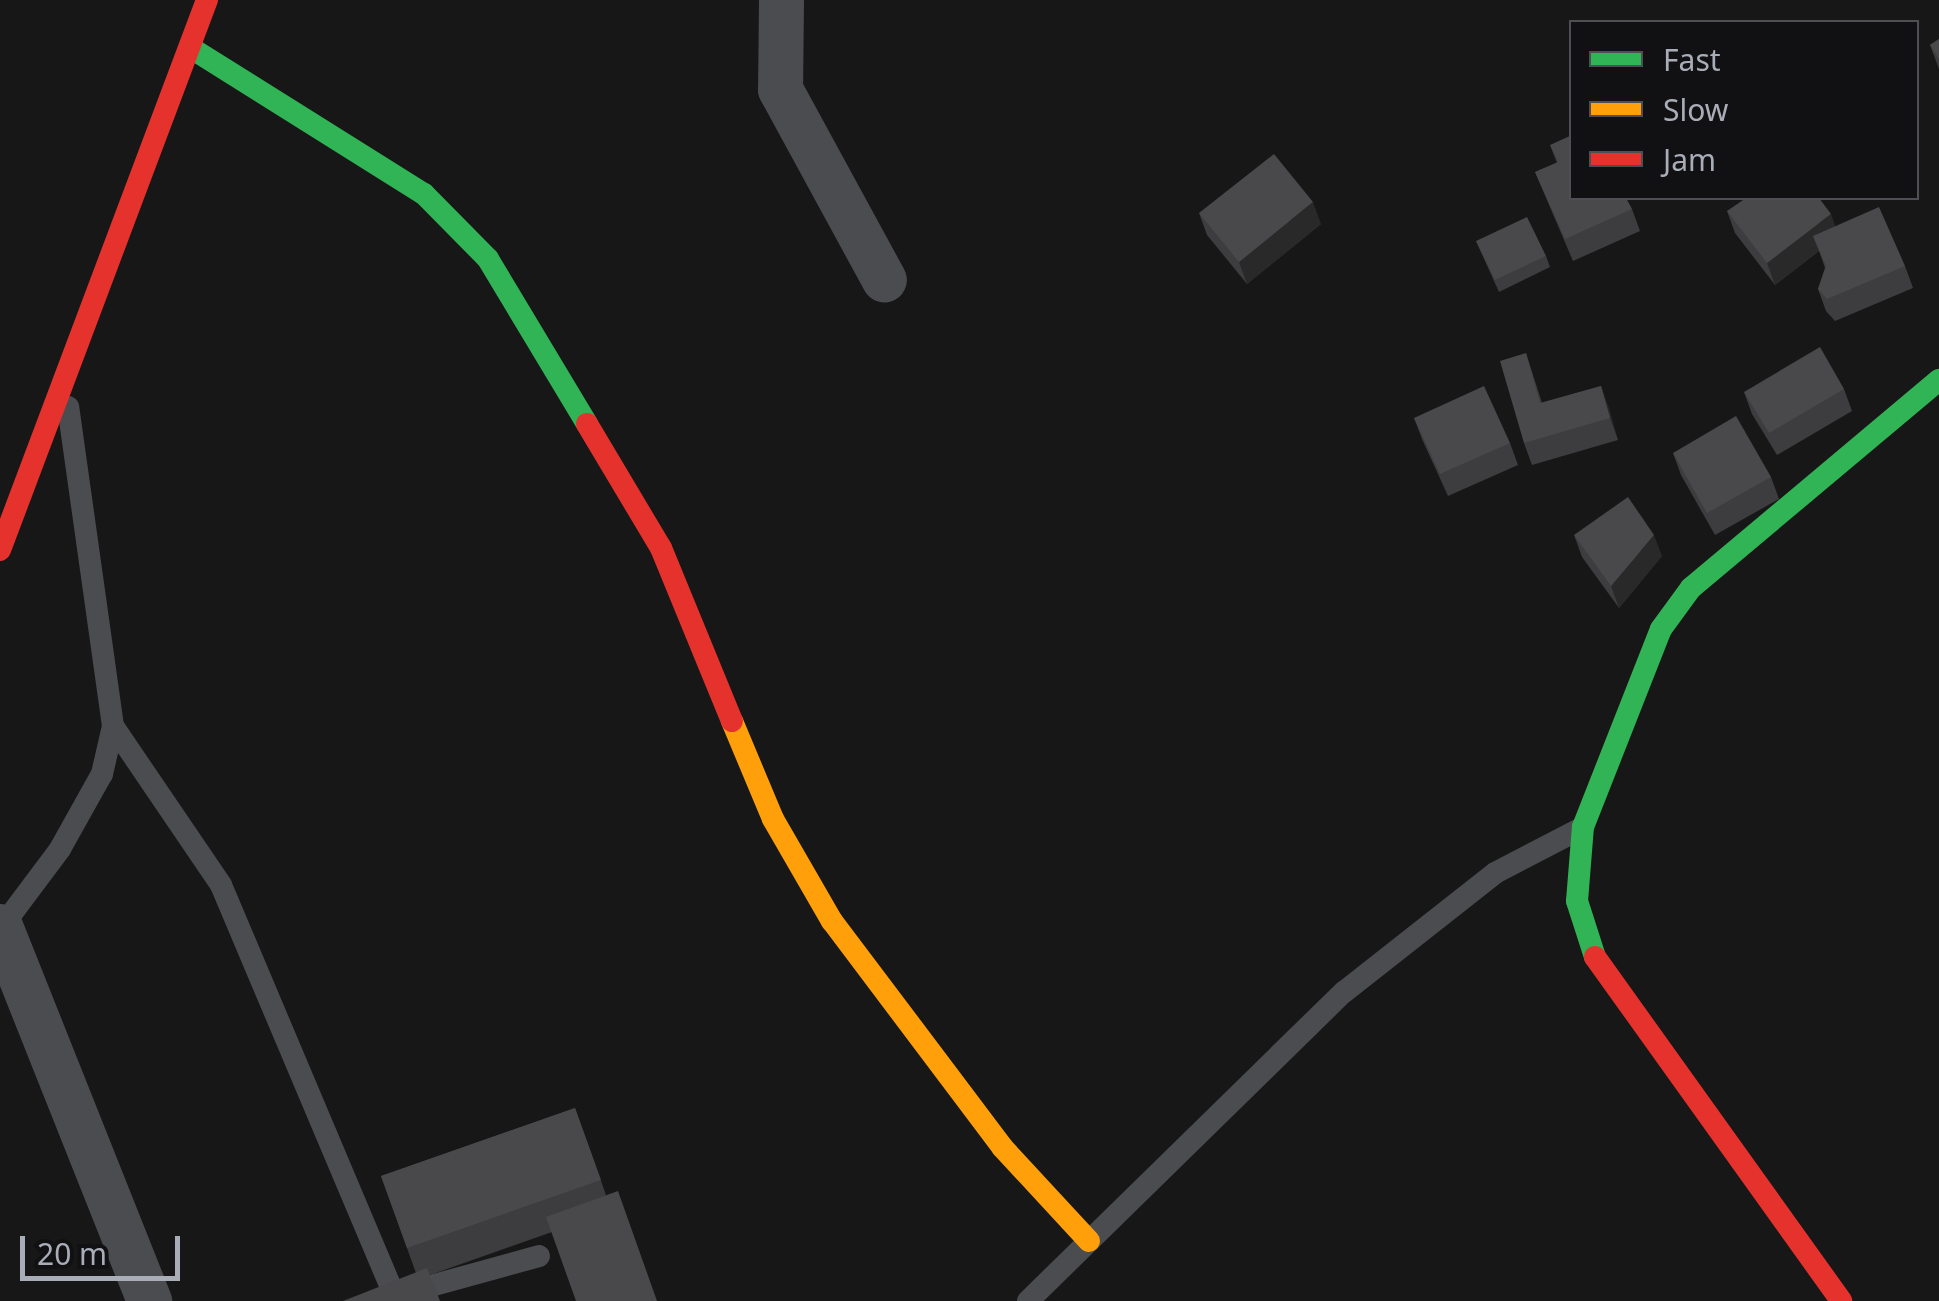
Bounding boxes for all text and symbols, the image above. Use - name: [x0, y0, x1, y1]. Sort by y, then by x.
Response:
- legend: [1569, 20, 1919, 200]
- text: Fast: [1663, 39, 1721, 80]
- text: Slow: [1663, 89, 1728, 130]
- text: Jam: [1663, 139, 1716, 180]
- scale bar: [25, 1216, 185, 1278]
- text: 20 m: [37, 1233, 107, 1274]

